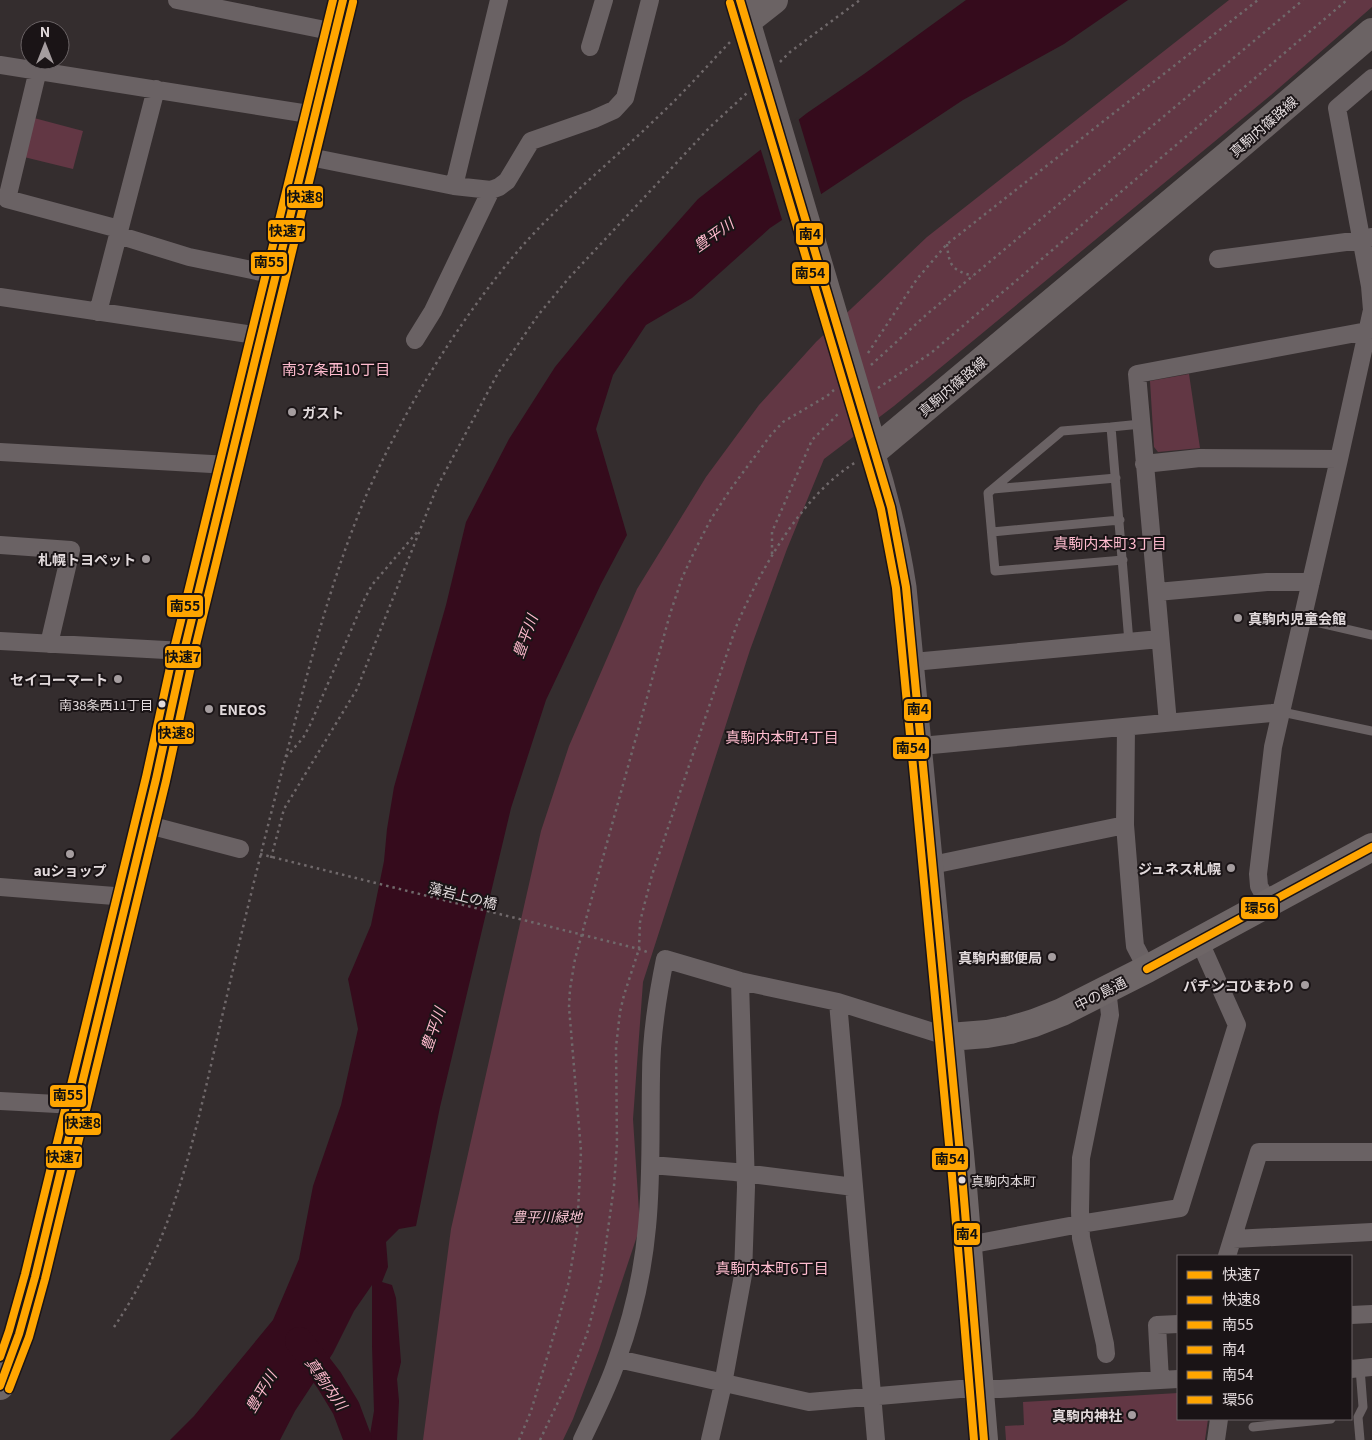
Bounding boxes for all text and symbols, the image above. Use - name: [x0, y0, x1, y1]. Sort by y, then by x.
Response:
- north arrow: [20, 20, 70, 70]
- text: N: [40, 21, 50, 41]
- street label: 真駒内篠路線: [1225, 91, 1301, 161]
- line badge: 快速8: [286, 185, 324, 209]
- text: 快速8: [287, 186, 323, 206]
- water label: 豊平川: [689, 211, 739, 256]
- line badge: 快速7: [267, 219, 306, 243]
- text: 快速7: [269, 220, 305, 240]
- line badge: 南4: [795, 222, 824, 246]
- text: 南4: [799, 223, 821, 243]
- line badge: 南55: [250, 251, 288, 275]
- text: 南55: [254, 251, 284, 271]
- line badge: 南54: [791, 261, 830, 285]
- text: 南54: [795, 262, 825, 282]
- street label: 真駒内篠路線: [913, 351, 991, 421]
- district label: 南37条西10丁目: [282, 358, 390, 379]
- place label: ガスト: [302, 402, 344, 422]
- marker: ガスト: [286, 406, 298, 418]
- district label: 真駒内本町3丁目: [1053, 532, 1167, 553]
- place label: 札幌トヨペット: [38, 549, 136, 569]
- marker: 札幌トヨペット: [140, 553, 152, 565]
- line badge: 南55: [166, 594, 204, 618]
- text: 南55: [170, 595, 200, 615]
- place label: 真駒内児童会館: [1248, 608, 1346, 628]
- water label: 豊平川: [506, 609, 542, 661]
- marker: 真駒内児童会館: [1232, 612, 1244, 624]
- line badge: 快速7: [164, 645, 202, 669]
- text: 快速7: [165, 646, 201, 666]
- place label: セイコーマート: [10, 669, 108, 689]
- marker: セイコーマート: [112, 673, 124, 685]
- place label: 南38条西11丁目: [59, 695, 153, 714]
- line badge: 南4: [903, 698, 932, 722]
- text: 南4: [907, 698, 929, 718]
- marker: 南38条西11丁目: [157, 699, 167, 709]
- place label: ENEOS: [219, 699, 266, 719]
- marker: ENEOS: [203, 703, 215, 715]
- line badge: 快速8: [157, 721, 195, 745]
- text: 快速8: [158, 722, 194, 742]
- district label: 真駒内本町4丁目: [725, 726, 839, 747]
- line badge: 南54: [892, 736, 930, 760]
- text: 南54: [896, 737, 926, 757]
- marker: auショップ: [64, 848, 76, 860]
- place label: ジュネス札幌: [1138, 858, 1221, 878]
- place label: auショップ: [33, 860, 107, 880]
- marker: ジュネス札幌: [1225, 862, 1237, 874]
- street label: 藻岩上の橋: [427, 877, 499, 913]
- line badge: 環56: [1240, 896, 1279, 920]
- text: 環56: [1245, 897, 1275, 917]
- place label: 真駒内郵便局: [958, 947, 1042, 967]
- marker: 真駒内郵便局: [1046, 951, 1058, 963]
- street label: 中の島通: [1071, 971, 1129, 1015]
- place label: パチンコひまわり: [1183, 975, 1295, 995]
- marker: パチンコひまわり: [1299, 979, 1311, 991]
- water label: 豊平川: [415, 1002, 450, 1054]
- line badge: 南55: [49, 1084, 87, 1108]
- text: 南55: [53, 1084, 83, 1104]
- line badge: 快速8: [64, 1112, 102, 1136]
- text: 快速8: [65, 1112, 101, 1132]
- line badge: 快速7: [45, 1145, 83, 1169]
- text: 快速7: [46, 1146, 82, 1166]
- line badge: 南54: [931, 1147, 969, 1171]
- text: 南54: [935, 1148, 965, 1168]
- place label: 真駒内本町: [971, 1171, 1036, 1190]
- marker: 真駒内本町: [957, 1175, 967, 1185]
- park label: 豊平川緑地: [512, 1206, 584, 1226]
- line badge: 南4: [953, 1222, 981, 1246]
- text: 南4: [956, 1223, 978, 1243]
- legend: [1177, 1255, 1352, 1420]
- district label: 真駒内本町6丁目: [715, 1257, 829, 1278]
- text: 快速7: [1222, 1263, 1260, 1284]
- text: 快速8: [1222, 1288, 1260, 1309]
- text: 南55: [1222, 1313, 1254, 1334]
- text: 南4: [1222, 1338, 1245, 1359]
- water label: 真駒内川: [301, 1352, 354, 1415]
- text: 南54: [1222, 1363, 1254, 1384]
- water label: 豊平川: [239, 1365, 282, 1416]
- text: 環56: [1222, 1388, 1254, 1409]
- place label: 真駒内神社: [1052, 1405, 1122, 1425]
- marker: 真駒内神社: [1126, 1409, 1138, 1421]

